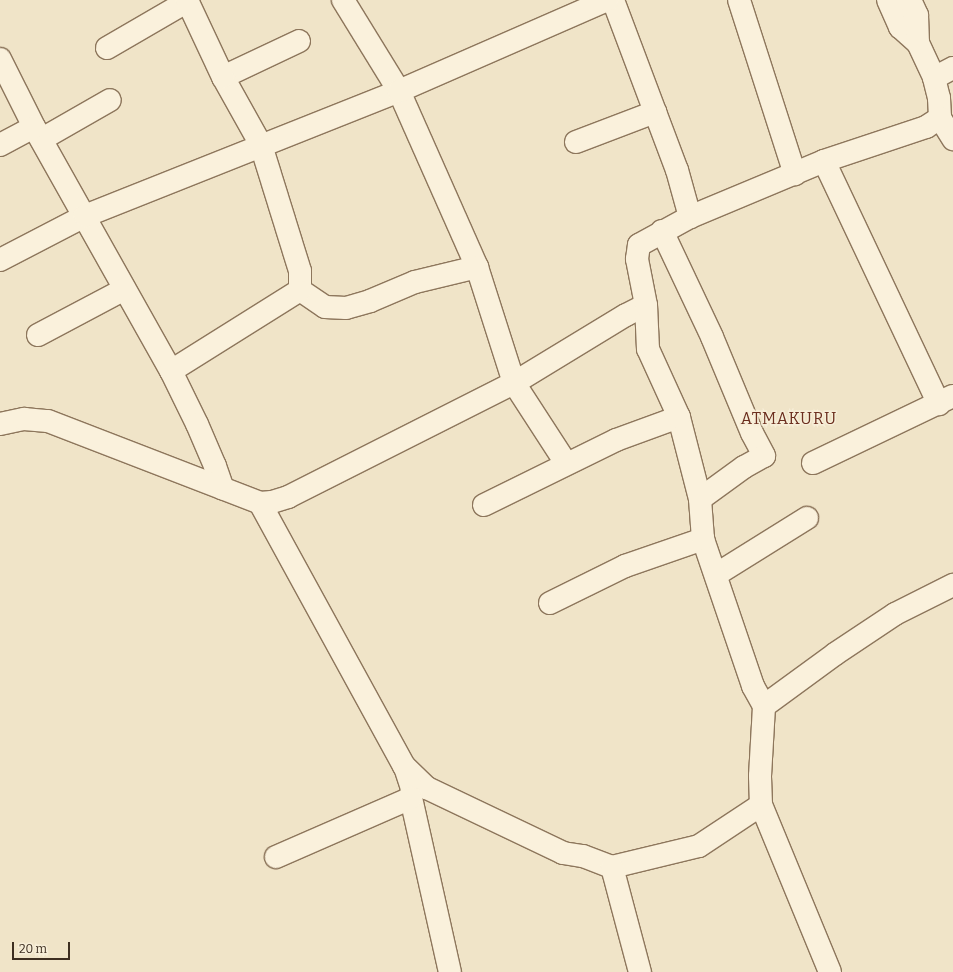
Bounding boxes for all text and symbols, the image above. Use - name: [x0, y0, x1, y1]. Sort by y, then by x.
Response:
- district label: ATMAKURU: [741, 409, 837, 429]
- scale bar: [14, 934, 72, 960]
- text: 20 m: [19, 942, 47, 956]

